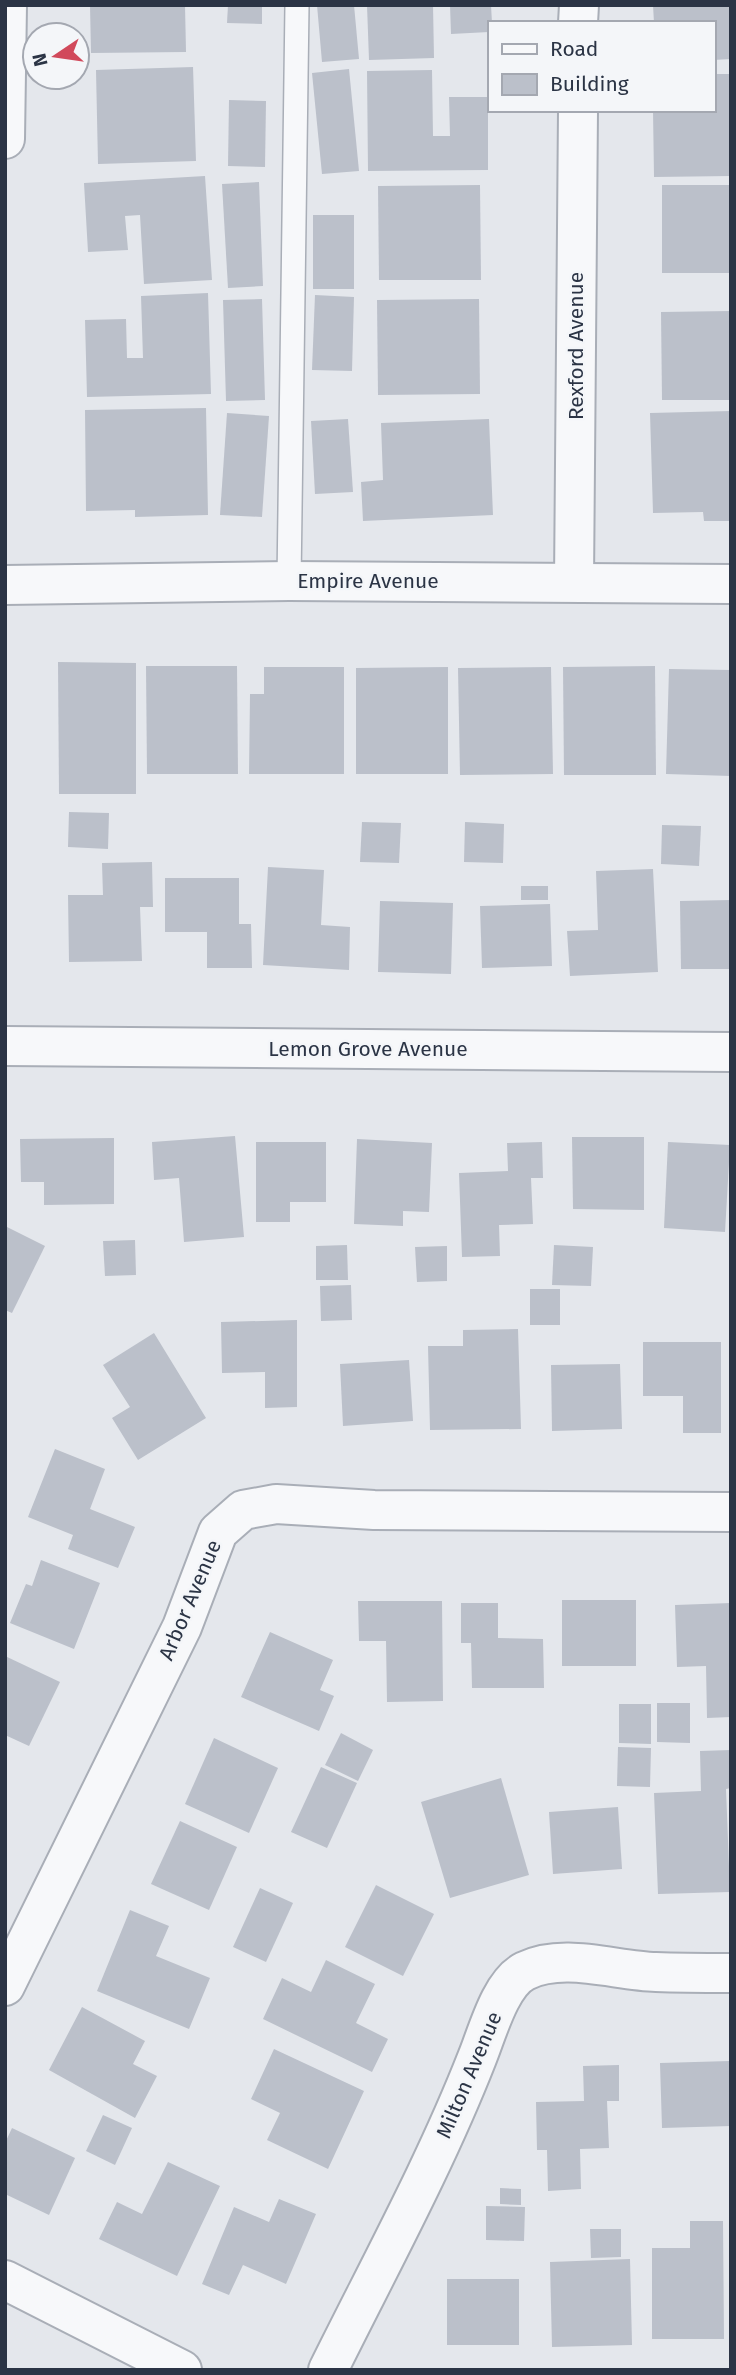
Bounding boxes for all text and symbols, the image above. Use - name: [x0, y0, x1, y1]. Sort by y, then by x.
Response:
- north arrow: [21, 21, 91, 91]
- legend: [488, 21, 715, 112]
- text: Road: [550, 36, 598, 62]
- text: N: [27, 51, 53, 68]
- text: Building: [550, 71, 629, 97]
- street label: Rexford Avenue: [563, 272, 589, 420]
- street label: Empire Avenue: [297, 568, 439, 594]
- street label: Lemon Grove Avenue: [268, 1036, 468, 1062]
- street label: Arbor Avenue: [153, 1536, 227, 1664]
- street label: Milton Avenue: [431, 2008, 507, 2142]

